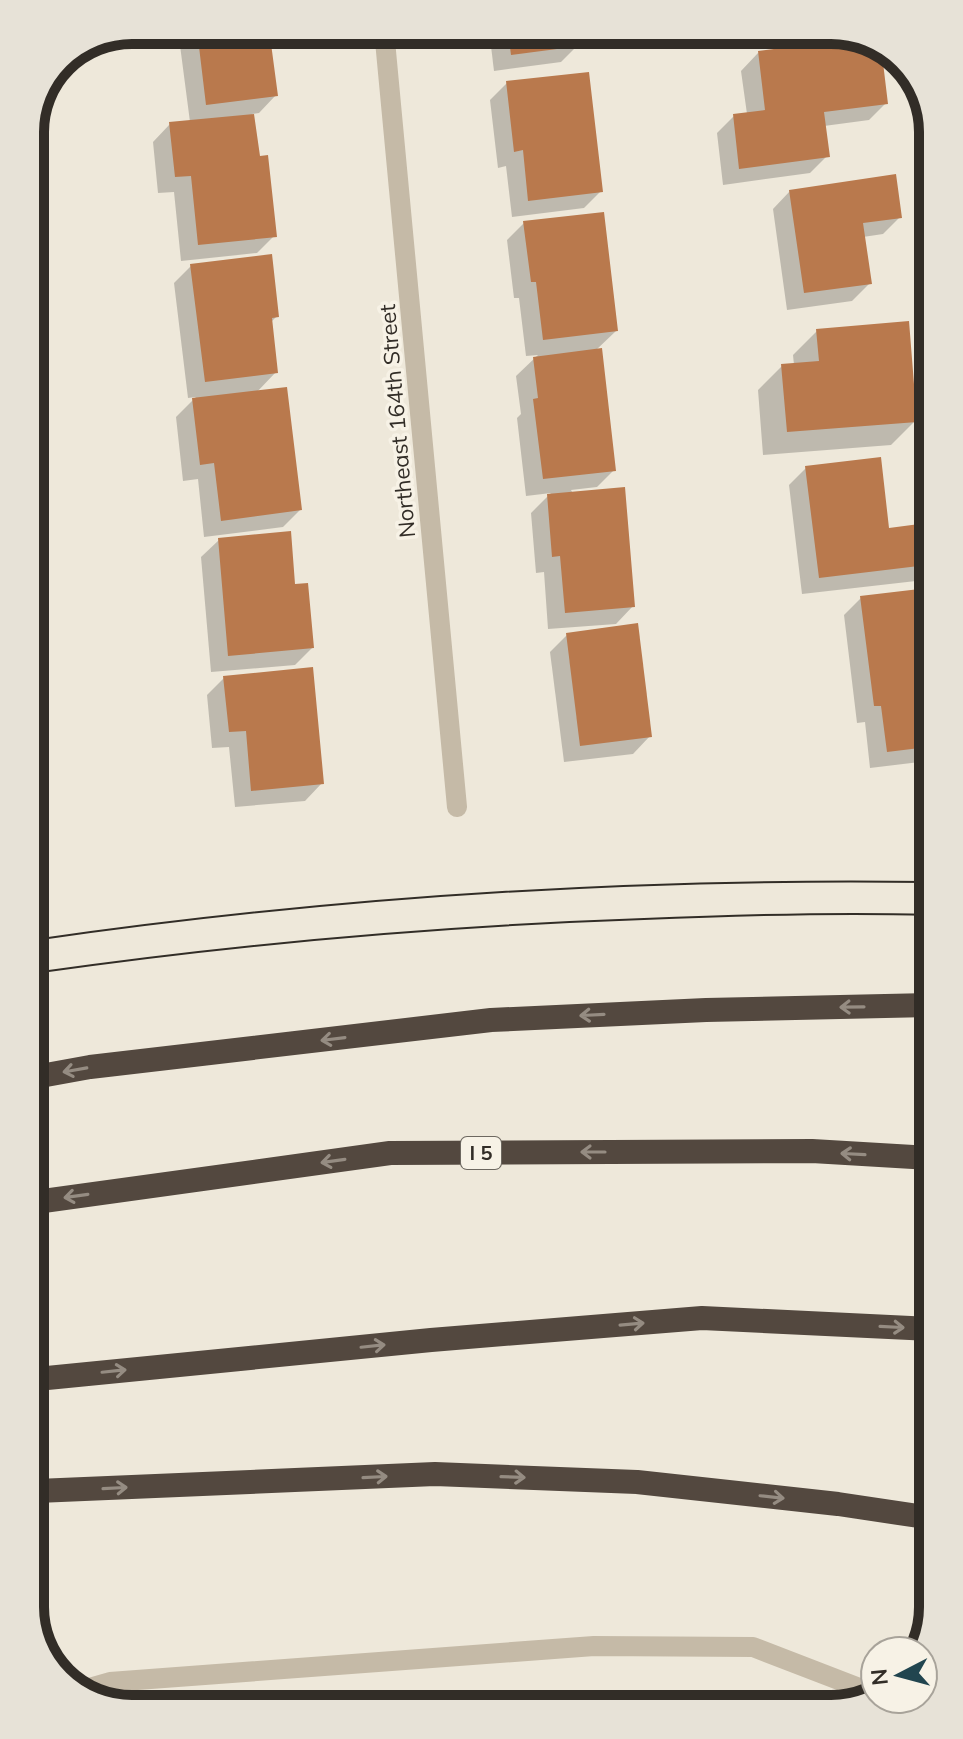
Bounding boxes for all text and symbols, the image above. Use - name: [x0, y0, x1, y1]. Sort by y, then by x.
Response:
- street label: Northeast 164th Street: [373, 303, 421, 539]
- one-way arrow: [839, 999, 866, 1015]
- one-way arrow: [579, 1008, 606, 1023]
- one-way arrow: [320, 1031, 347, 1046]
- one-way arrow: [63, 1063, 88, 1078]
- road number: I 5: [461, 1137, 501, 1169]
- one-way arrow: [580, 1144, 607, 1160]
- one-way arrow: [840, 1146, 867, 1161]
- one-way arrow: [321, 1154, 346, 1169]
- one-way arrow: [63, 1189, 89, 1204]
- one-way arrow: [618, 1316, 645, 1331]
- one-way arrow: [878, 1320, 905, 1335]
- one-way arrow: [359, 1338, 386, 1353]
- one-way arrow: [100, 1364, 127, 1379]
- one-way arrow: [361, 1469, 388, 1484]
- one-way arrow: [499, 1470, 526, 1485]
- one-way arrow: [101, 1480, 128, 1495]
- one-way arrow: [758, 1489, 785, 1504]
- north arrow: [859, 1635, 939, 1715]
- text: N: [864, 1667, 894, 1687]

